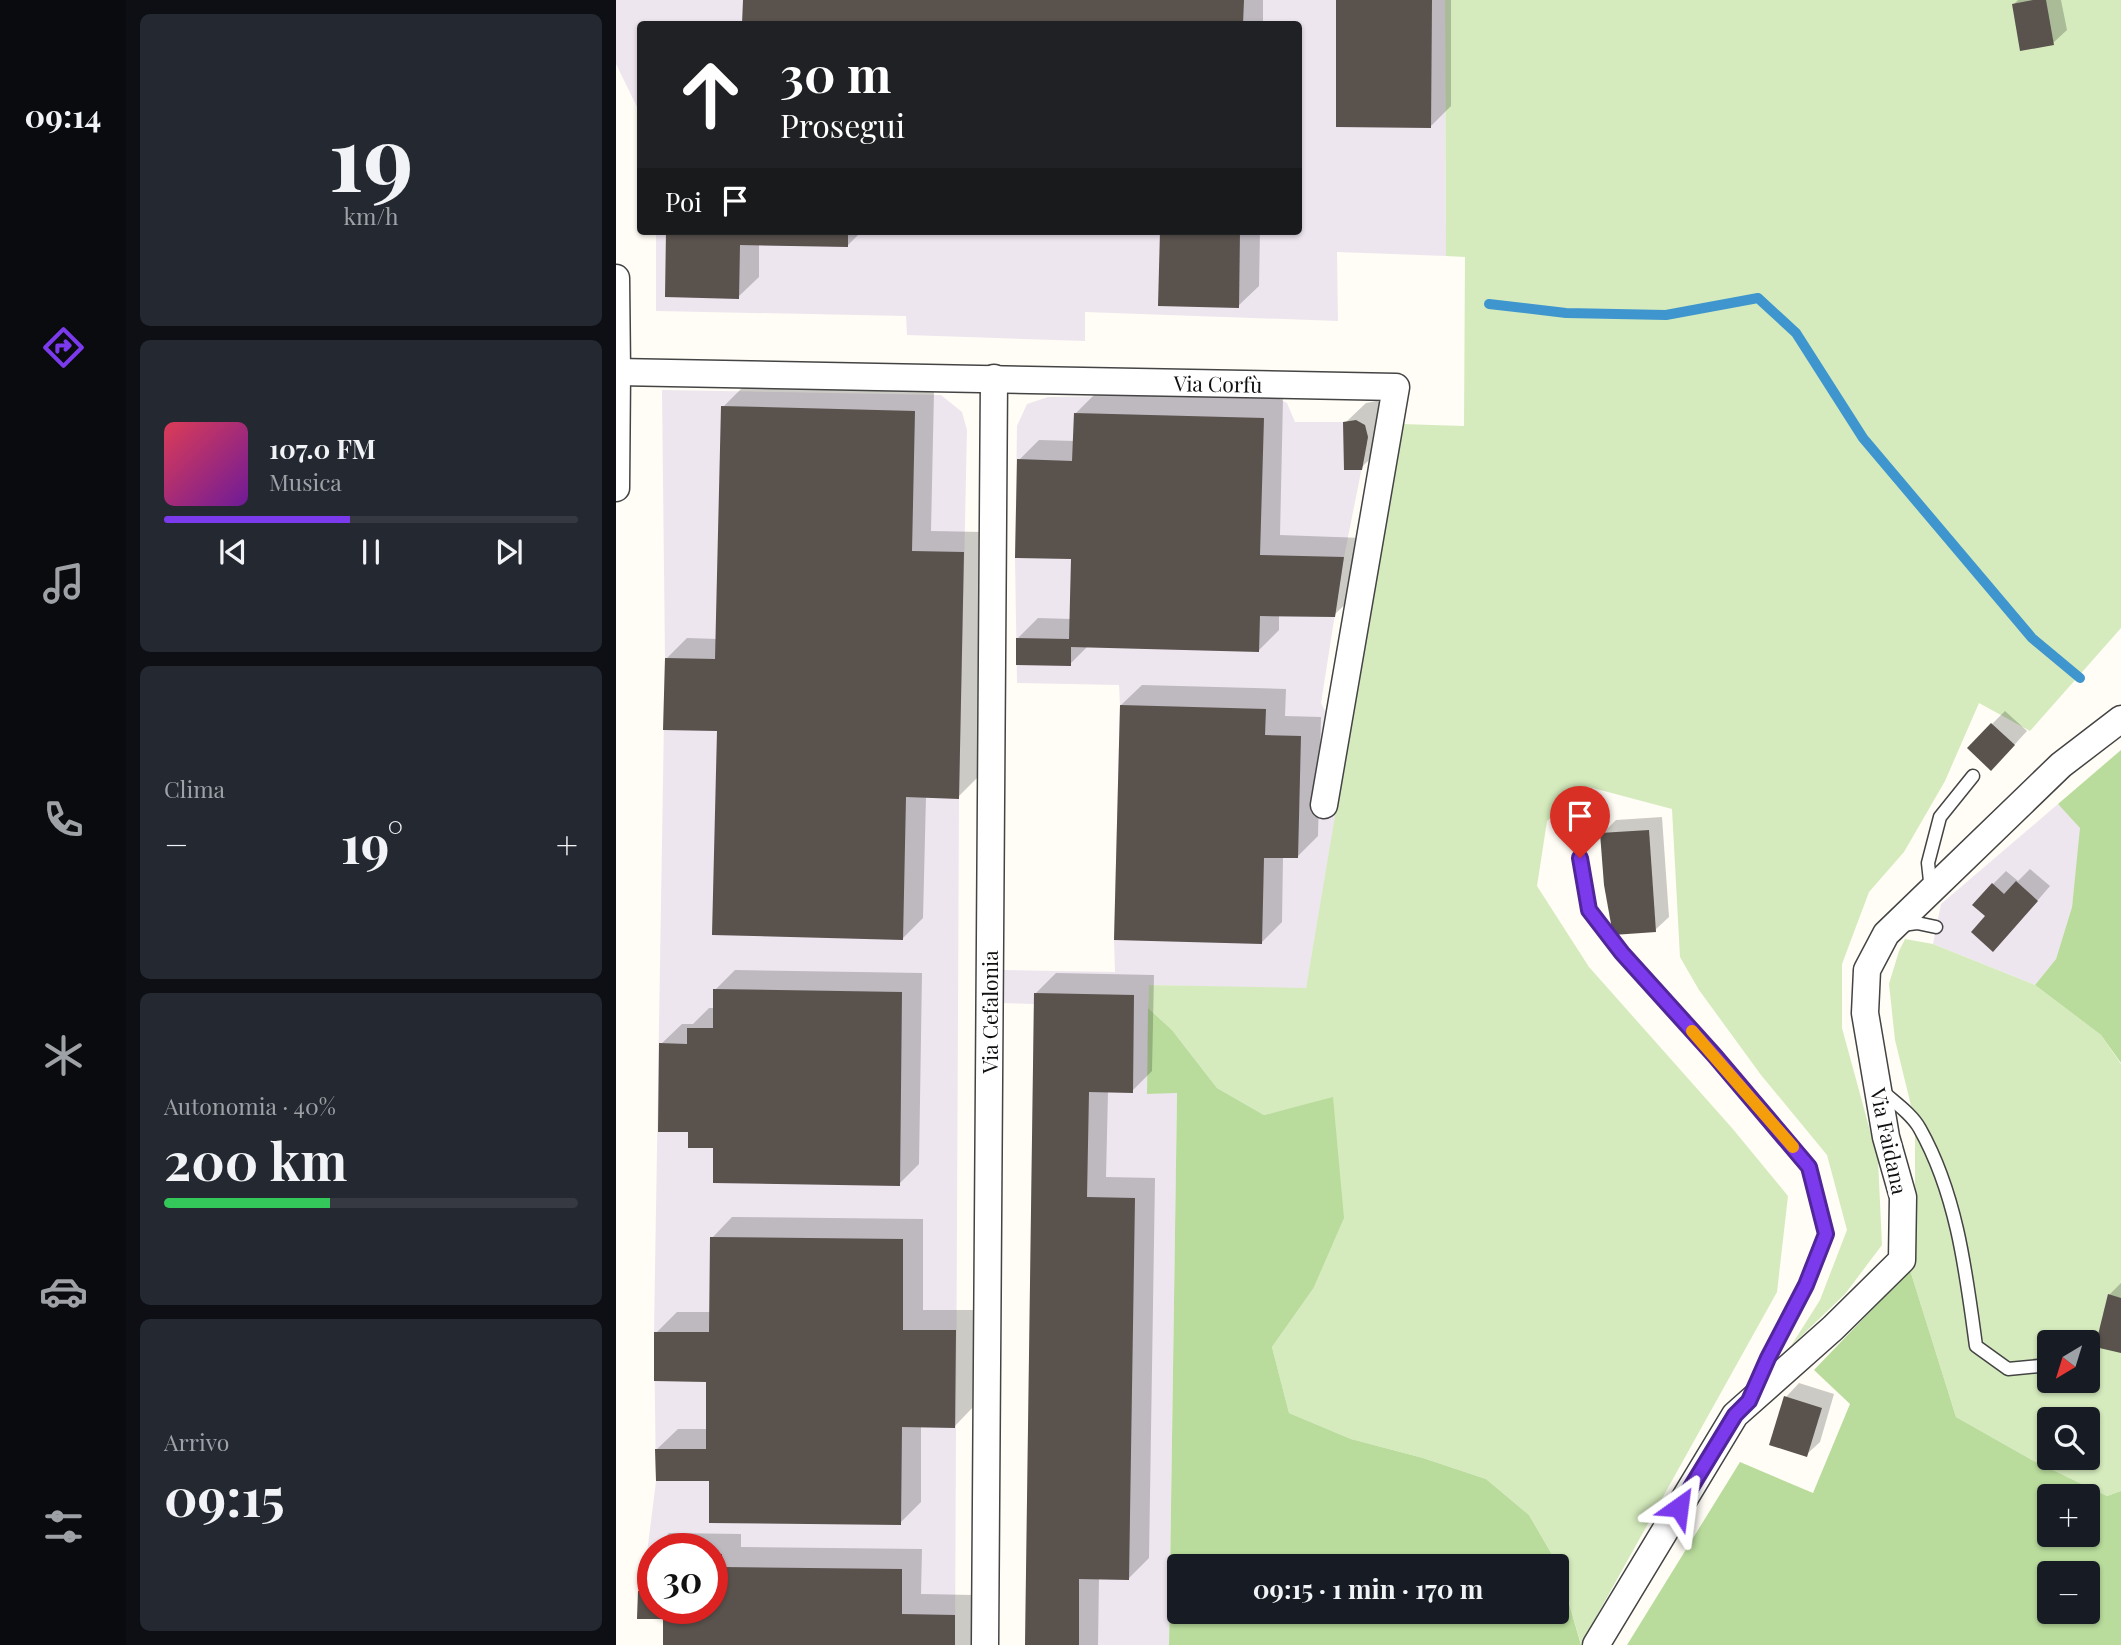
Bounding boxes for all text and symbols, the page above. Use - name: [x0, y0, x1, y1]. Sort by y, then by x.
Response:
- text: 30 m: [780, 40, 891, 105]
- icon: ahead: [665, 49, 756, 140]
- text: 09:14: [25, 93, 101, 136]
- text: 19: [328, 94, 414, 215]
- text: Prosegui: [780, 103, 905, 146]
- icon: arrive: [716, 182, 754, 220]
- text: Poi: [665, 184, 702, 219]
- text: km/h: [343, 200, 399, 231]
- icon: directions: [39, 323, 88, 372]
- street label: Via Corfù: [1172, 368, 1263, 398]
- text: 107.0 FM: [269, 431, 376, 466]
- text: Musica: [269, 466, 342, 497]
- icon: previous: [214, 533, 252, 571]
- icon: pause: [352, 533, 390, 571]
- icon: next: [490, 533, 528, 571]
- icon: music: [39, 559, 88, 608]
- text: Clima: [164, 773, 225, 804]
- pin: [1550, 786, 1610, 858]
- icon: phone: [39, 795, 88, 844]
- icon: arrive: [1561, 797, 1599, 835]
- text: 19°: [341, 808, 404, 877]
- text: −: [164, 818, 189, 869]
- text: +: [556, 818, 578, 869]
- street label: Via Cefalonia: [975, 950, 1003, 1075]
- icon: climate: [39, 1031, 88, 1080]
- street label: Via Faidana: [1865, 1084, 1915, 1197]
- text: Autonomia · 40%: [164, 1090, 336, 1121]
- text: 200 km: [164, 1125, 347, 1194]
- icon: car: [39, 1267, 88, 1316]
- north arrow: [2037, 1330, 2100, 1393]
- map controls: [2037, 1330, 2100, 1624]
- button: search: [2037, 1407, 2100, 1470]
- text: Arrivo: [164, 1426, 229, 1457]
- text: 09:15: [164, 1461, 285, 1530]
- position arrow: [1642, 1470, 1716, 1544]
- button: +: [2037, 1484, 2100, 1547]
- icon: filters: [39, 1502, 88, 1551]
- speed limit sign: 30: [637, 1533, 728, 1624]
- button: −: [2037, 1561, 2100, 1624]
- text: 09:15 · 1 min · 170 m: [1253, 1571, 1483, 1606]

